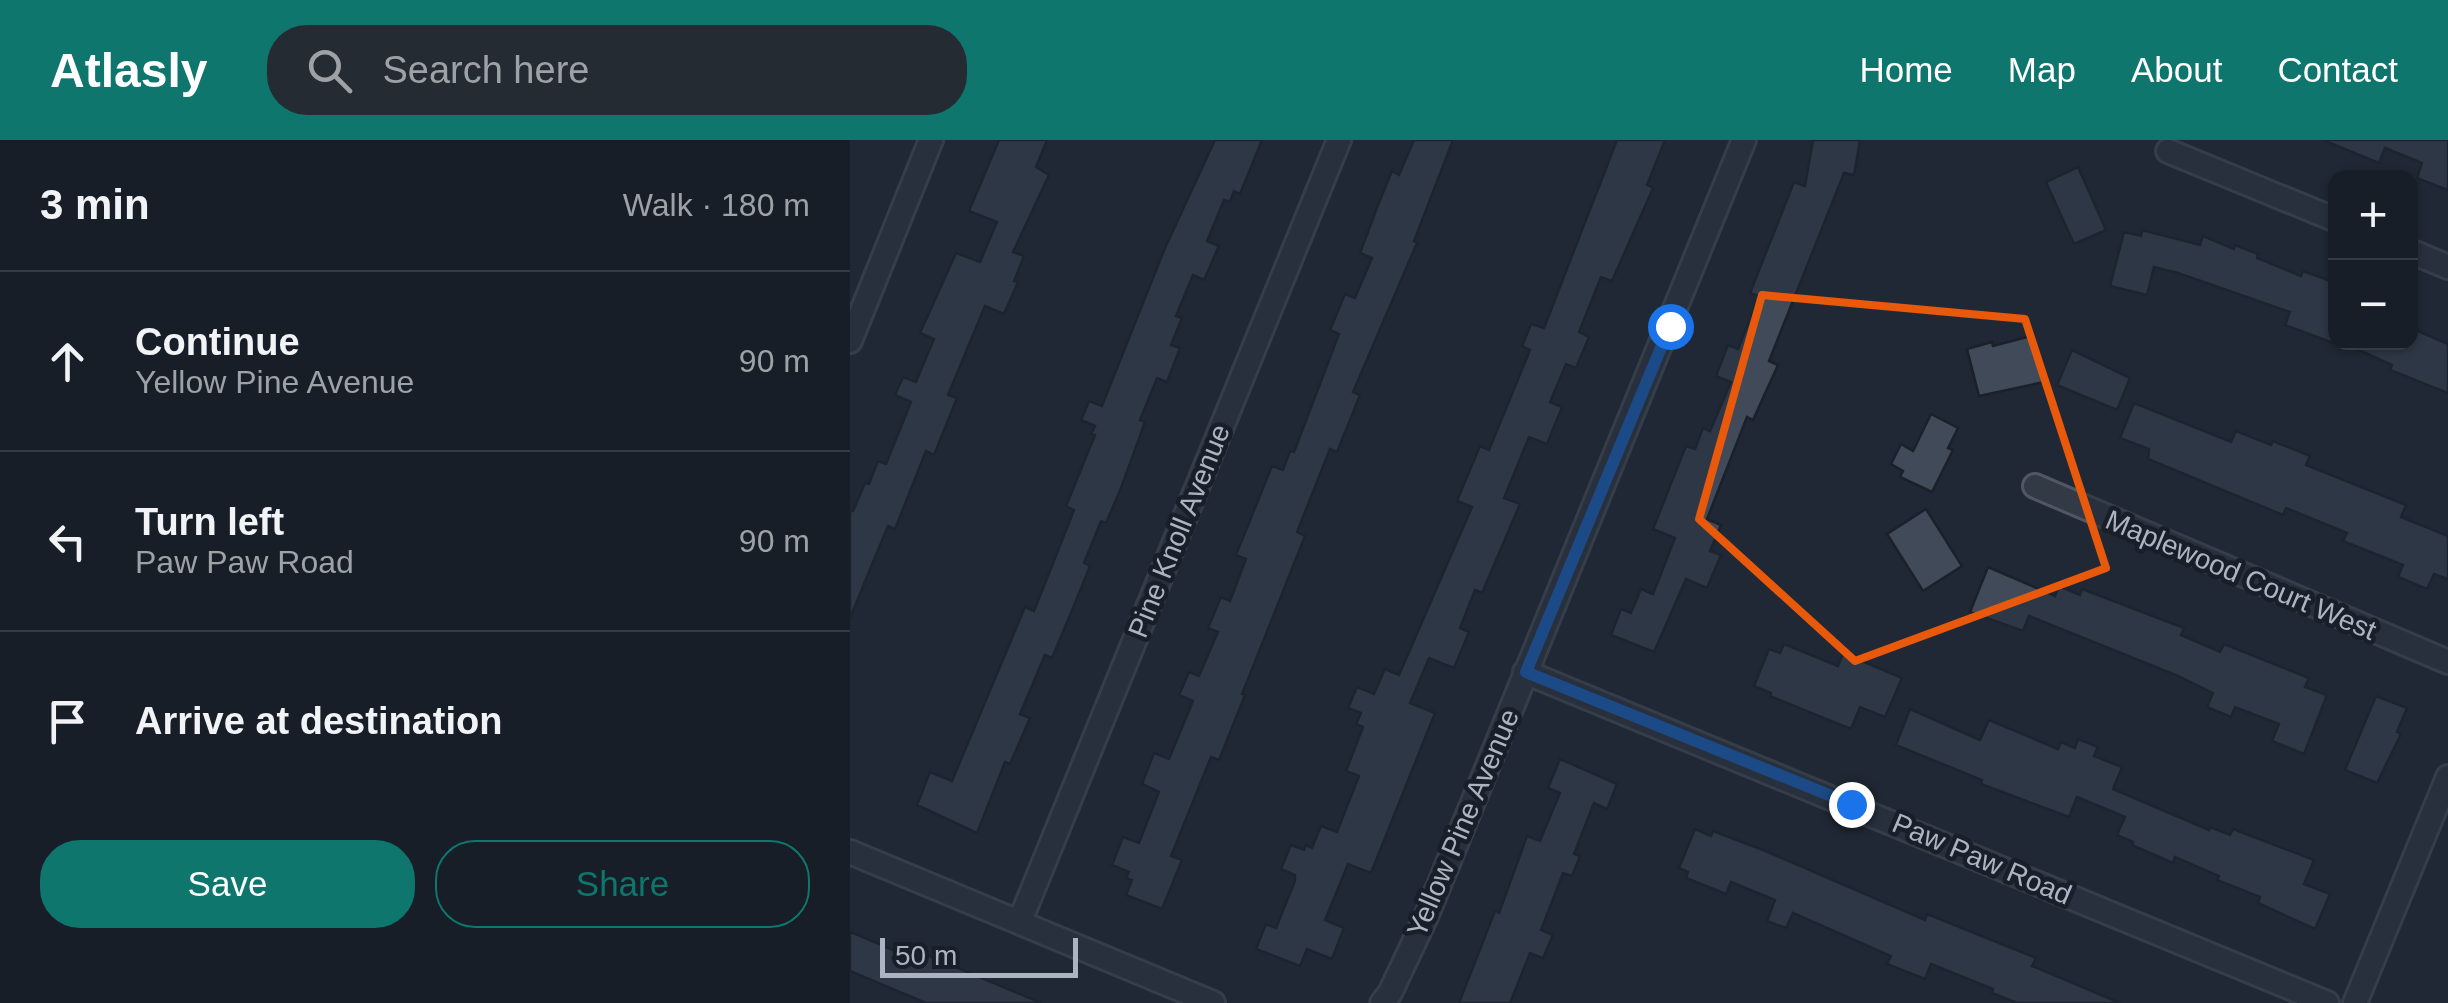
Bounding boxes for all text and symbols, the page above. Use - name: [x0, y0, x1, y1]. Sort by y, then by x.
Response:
- search box: [267, 25, 967, 115]
- icon: search: [302, 43, 357, 98]
- text: Atlasly: [50, 44, 207, 97]
- text: Search here: [382, 49, 589, 91]
- text: Home: [1859, 50, 1953, 89]
- text: Map: [2008, 50, 2076, 89]
- text: About: [2131, 50, 2222, 89]
- text: Contact: [2277, 50, 2398, 89]
- map controls: [2328, 170, 2418, 350]
- button: +: [2328, 170, 2418, 260]
- text: 3 min: [40, 181, 150, 228]
- text: Walk · 180 m: [623, 187, 810, 223]
- button: −: [2328, 260, 2418, 350]
- route start: [1648, 304, 1694, 350]
- text: Continue: [135, 321, 300, 363]
- icon: ahead: [40, 334, 95, 389]
- text: 90 m: [739, 343, 810, 379]
- text: Yellow Pine Avenue: [135, 364, 414, 400]
- street label: Pine Knoll Avenue: [1122, 420, 1236, 642]
- text: Turn left: [135, 501, 284, 543]
- street label: Maplewood Court West: [2101, 504, 2381, 646]
- icon: left: [40, 514, 95, 569]
- text: 90 m: [739, 523, 810, 559]
- text: Paw Paw Road: [135, 544, 354, 580]
- icon: arrive: [40, 694, 95, 749]
- text: Arrive at destination: [135, 700, 502, 742]
- street label: Yellow Pine Avenue: [1401, 704, 1525, 942]
- route end: [1829, 782, 1875, 828]
- street label: Paw Paw Road: [1888, 807, 2076, 911]
- button: Save: [40, 840, 415, 928]
- button: Share: [435, 840, 810, 928]
- scale bar: [880, 933, 1078, 978]
- text: 50 m: [895, 940, 957, 971]

